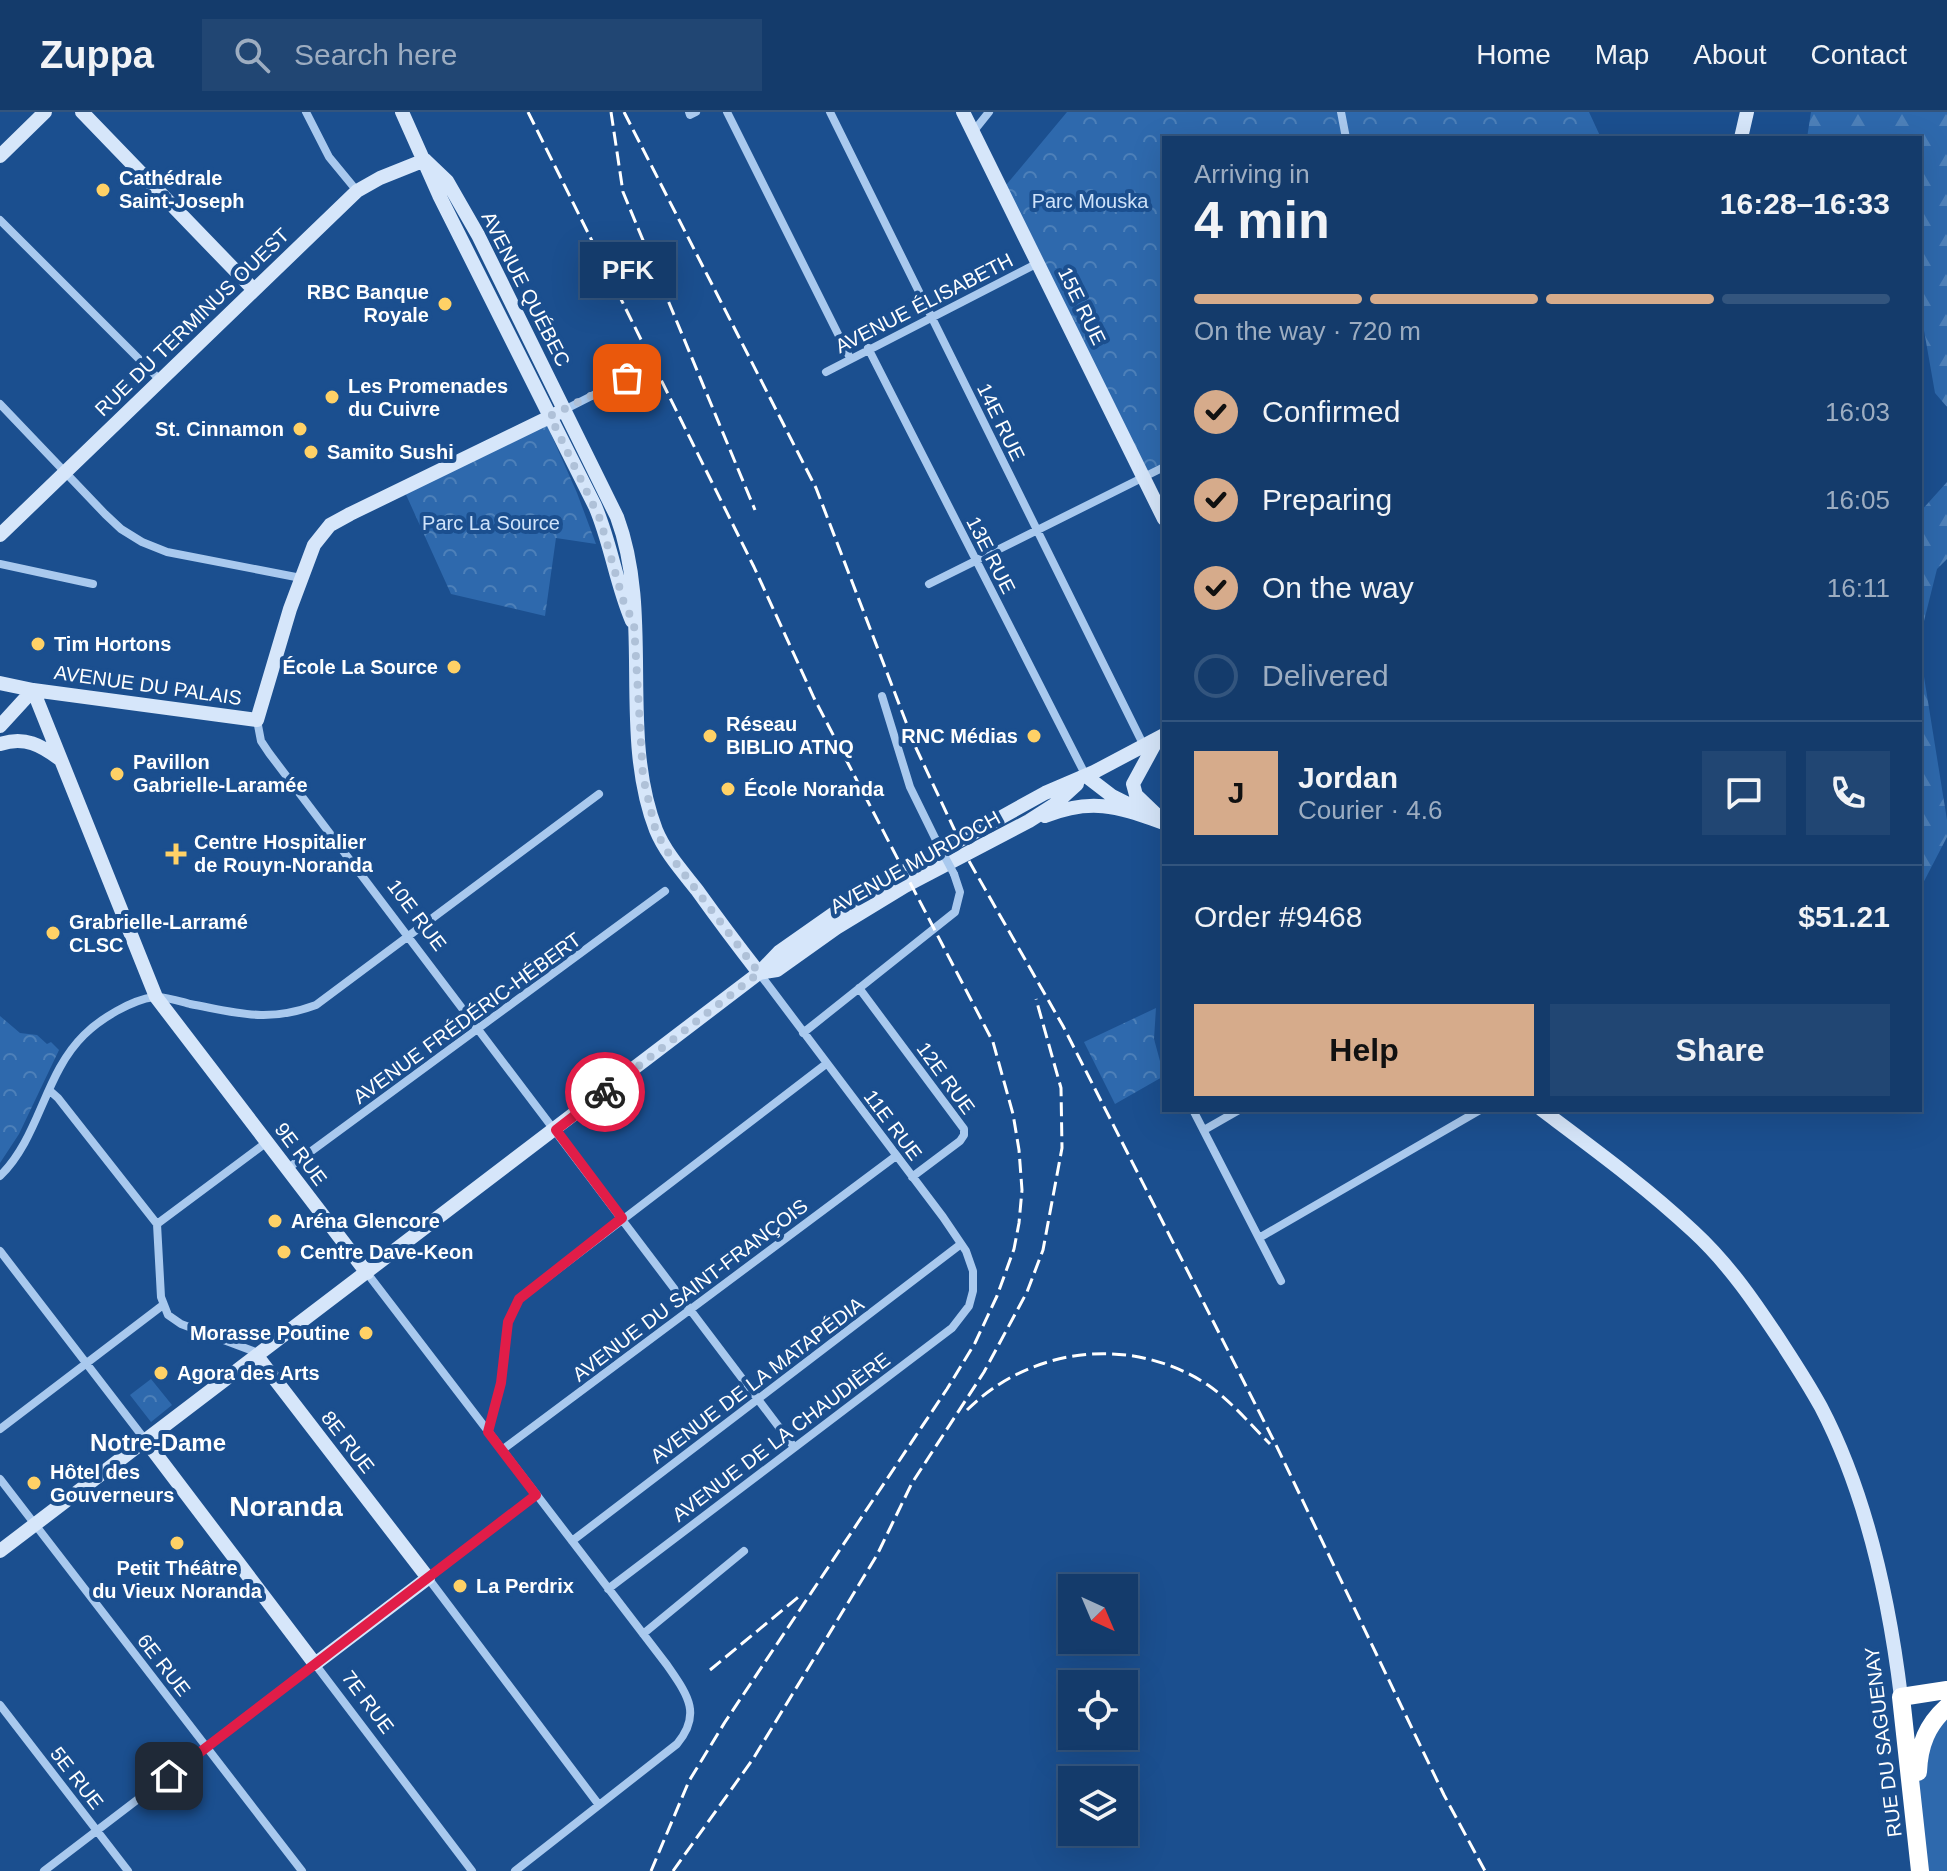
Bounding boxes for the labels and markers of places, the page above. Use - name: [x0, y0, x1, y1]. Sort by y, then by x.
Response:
- place label: Cathédrale Saint-Joseph: [119, 167, 245, 212]
- marker: Cathédrale Saint-Joseph: [94, 181, 112, 199]
- callout: PFK: [579, 242, 675, 298]
- place label: RBC Banque Royale: [307, 281, 429, 326]
- marker: RBC Banque Royale: [436, 295, 454, 313]
- pin: [593, 344, 661, 412]
- place label: Les Promenades du Cuivre: [348, 375, 508, 420]
- marker: Les Promenades du Cuivre: [323, 388, 341, 406]
- place label: St. Cinnamon: [155, 418, 284, 440]
- marker: St. Cinnamon: [291, 420, 309, 438]
- place label: Samito Sushi: [327, 441, 454, 463]
- marker: Samito Sushi: [302, 443, 320, 461]
- place label: Tim Hortons: [54, 633, 171, 655]
- marker: Tim Hortons: [29, 635, 47, 653]
- place label: École La Source: [282, 656, 438, 678]
- marker: École La Source: [445, 658, 463, 676]
- place label: Réseau BIBLIO ATNQ: [726, 713, 854, 758]
- place label: RNC Médias: [901, 725, 1018, 747]
- marker: Réseau BIBLIO ATNQ: [701, 727, 719, 745]
- marker: RNC Médias: [1025, 727, 1043, 745]
- place label: Pavillon Gabrielle-Laramée: [133, 751, 308, 796]
- marker: Pavillon Gabrielle-Laramée: [108, 765, 126, 783]
- place label: École Noranda: [744, 778, 885, 800]
- marker: École Noranda: [719, 780, 737, 798]
- place label: Centre Hospitalier de Rouyn-Noranda: [194, 831, 374, 876]
- marker: Centre Hospitalier de Rouyn-Noranda: [165, 843, 187, 865]
- place label: Grabrielle-Larramé CLSC: [69, 911, 248, 956]
- marker: Grabrielle-Larramé CLSC: [44, 924, 62, 942]
- place label: Aréna Glencore: [291, 1210, 440, 1232]
- marker: Aréna Glencore: [266, 1212, 284, 1230]
- place label: Centre Dave-Keon: [300, 1241, 473, 1263]
- marker: Centre Dave-Keon: [275, 1243, 293, 1261]
- place label: Morasse Poutine: [190, 1322, 350, 1344]
- marker: Morasse Poutine: [357, 1324, 375, 1342]
- place label: Agora des Arts: [177, 1362, 320, 1384]
- marker: Agora des Arts: [152, 1364, 170, 1382]
- place label: Hôtel des Gouverneurs: [50, 1461, 174, 1506]
- marker: Hôtel des Gouverneurs: [25, 1474, 43, 1492]
- marker: Petit Théâtre du Vieux Noranda: [168, 1534, 186, 1552]
- place label: Petit Théâtre du Vieux Noranda: [92, 1557, 263, 1602]
- place label: La Perdrix: [476, 1575, 574, 1597]
- marker: La Perdrix: [451, 1577, 469, 1595]
- pin: [135, 1742, 203, 1810]

